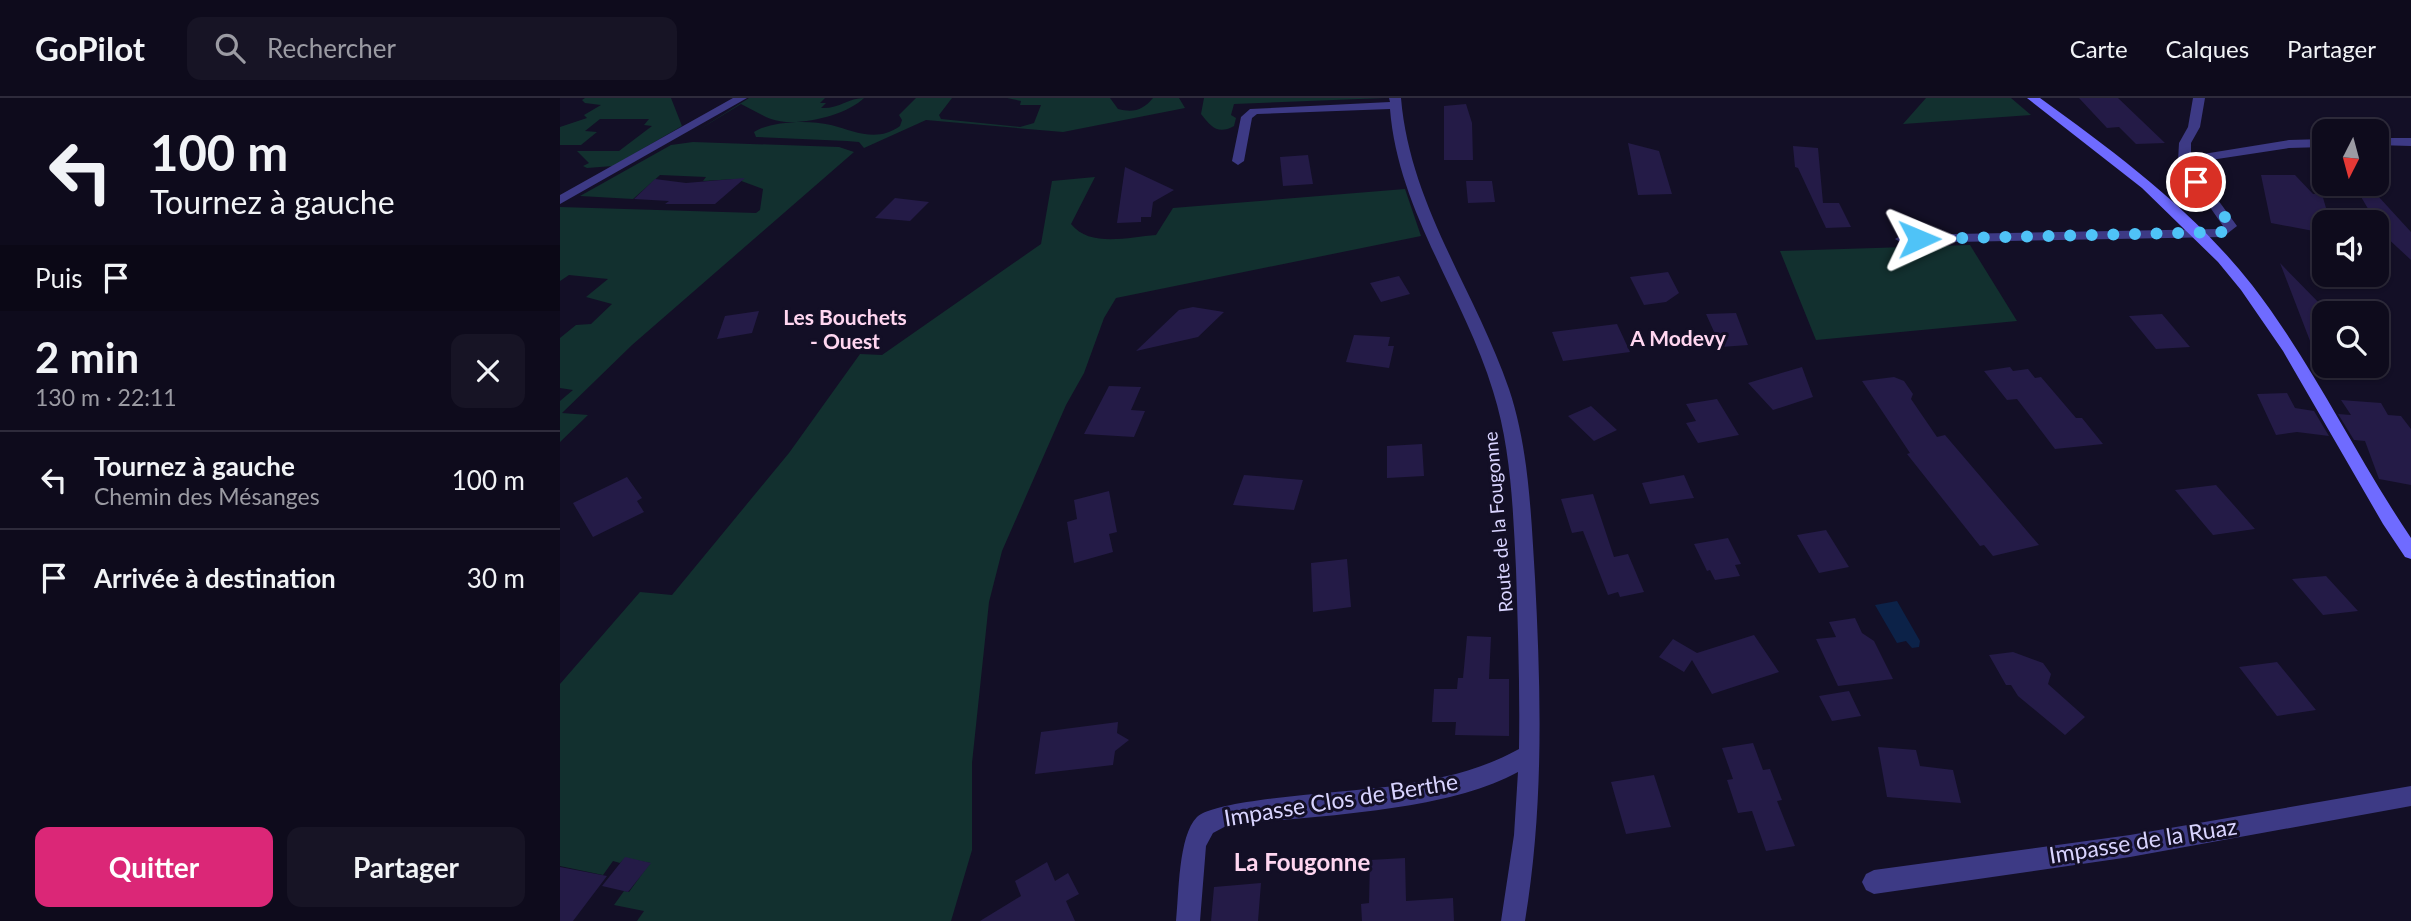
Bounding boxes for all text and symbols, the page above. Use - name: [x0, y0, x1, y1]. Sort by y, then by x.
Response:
- search box: [187, 17, 677, 80]
- text: GoPilot: [35, 28, 145, 68]
- icon: search: [211, 29, 249, 67]
- text: Rechercher: [267, 32, 396, 64]
- text: Carte: [2070, 34, 2128, 63]
- text: Calques: [2166, 34, 2249, 63]
- text: Partager: [2287, 34, 2376, 63]
- north arrow: [2312, 119, 2389, 196]
- map controls: [2312, 119, 2389, 378]
- text: 100 m: [150, 123, 288, 181]
- icon: left: [35, 126, 126, 217]
- pin: [2166, 152, 2226, 212]
- icon: arrive: [2177, 163, 2215, 201]
- text: Tournez à gauche: [150, 182, 395, 221]
- position arrow: [1882, 202, 1956, 276]
- button: sound: [2312, 210, 2389, 287]
- icon: arrive: [97, 259, 135, 297]
- text: Puis: [35, 262, 83, 294]
- button: search: [2312, 301, 2389, 378]
- district label: Les Bouchets - Ouest: [783, 304, 907, 353]
- district label: A Modevy: [1629, 325, 1727, 350]
- text: 2 min: [35, 332, 139, 382]
- button: close: [451, 334, 525, 408]
- text: 130 m · 22:11: [35, 383, 177, 411]
- street label: Route de la Fougonne: [1478, 431, 1517, 614]
- text: Tournez à gauche: [94, 450, 295, 482]
- icon: left: [35, 461, 73, 499]
- text: 100 m: [452, 464, 525, 496]
- text: Chemin des Mésanges: [94, 482, 320, 510]
- icon: arrive: [35, 559, 73, 597]
- text: Arrivée à destination: [94, 562, 336, 594]
- text: 30 m: [467, 562, 525, 594]
- street label: Impasse Clos de Berthe: [1222, 767, 1460, 831]
- street label: Impasse de la Ruaz: [2047, 811, 2239, 869]
- button: Quitter: [35, 827, 273, 907]
- button: Partager: [287, 827, 525, 907]
- district label: La Fougonne: [1234, 847, 1370, 876]

